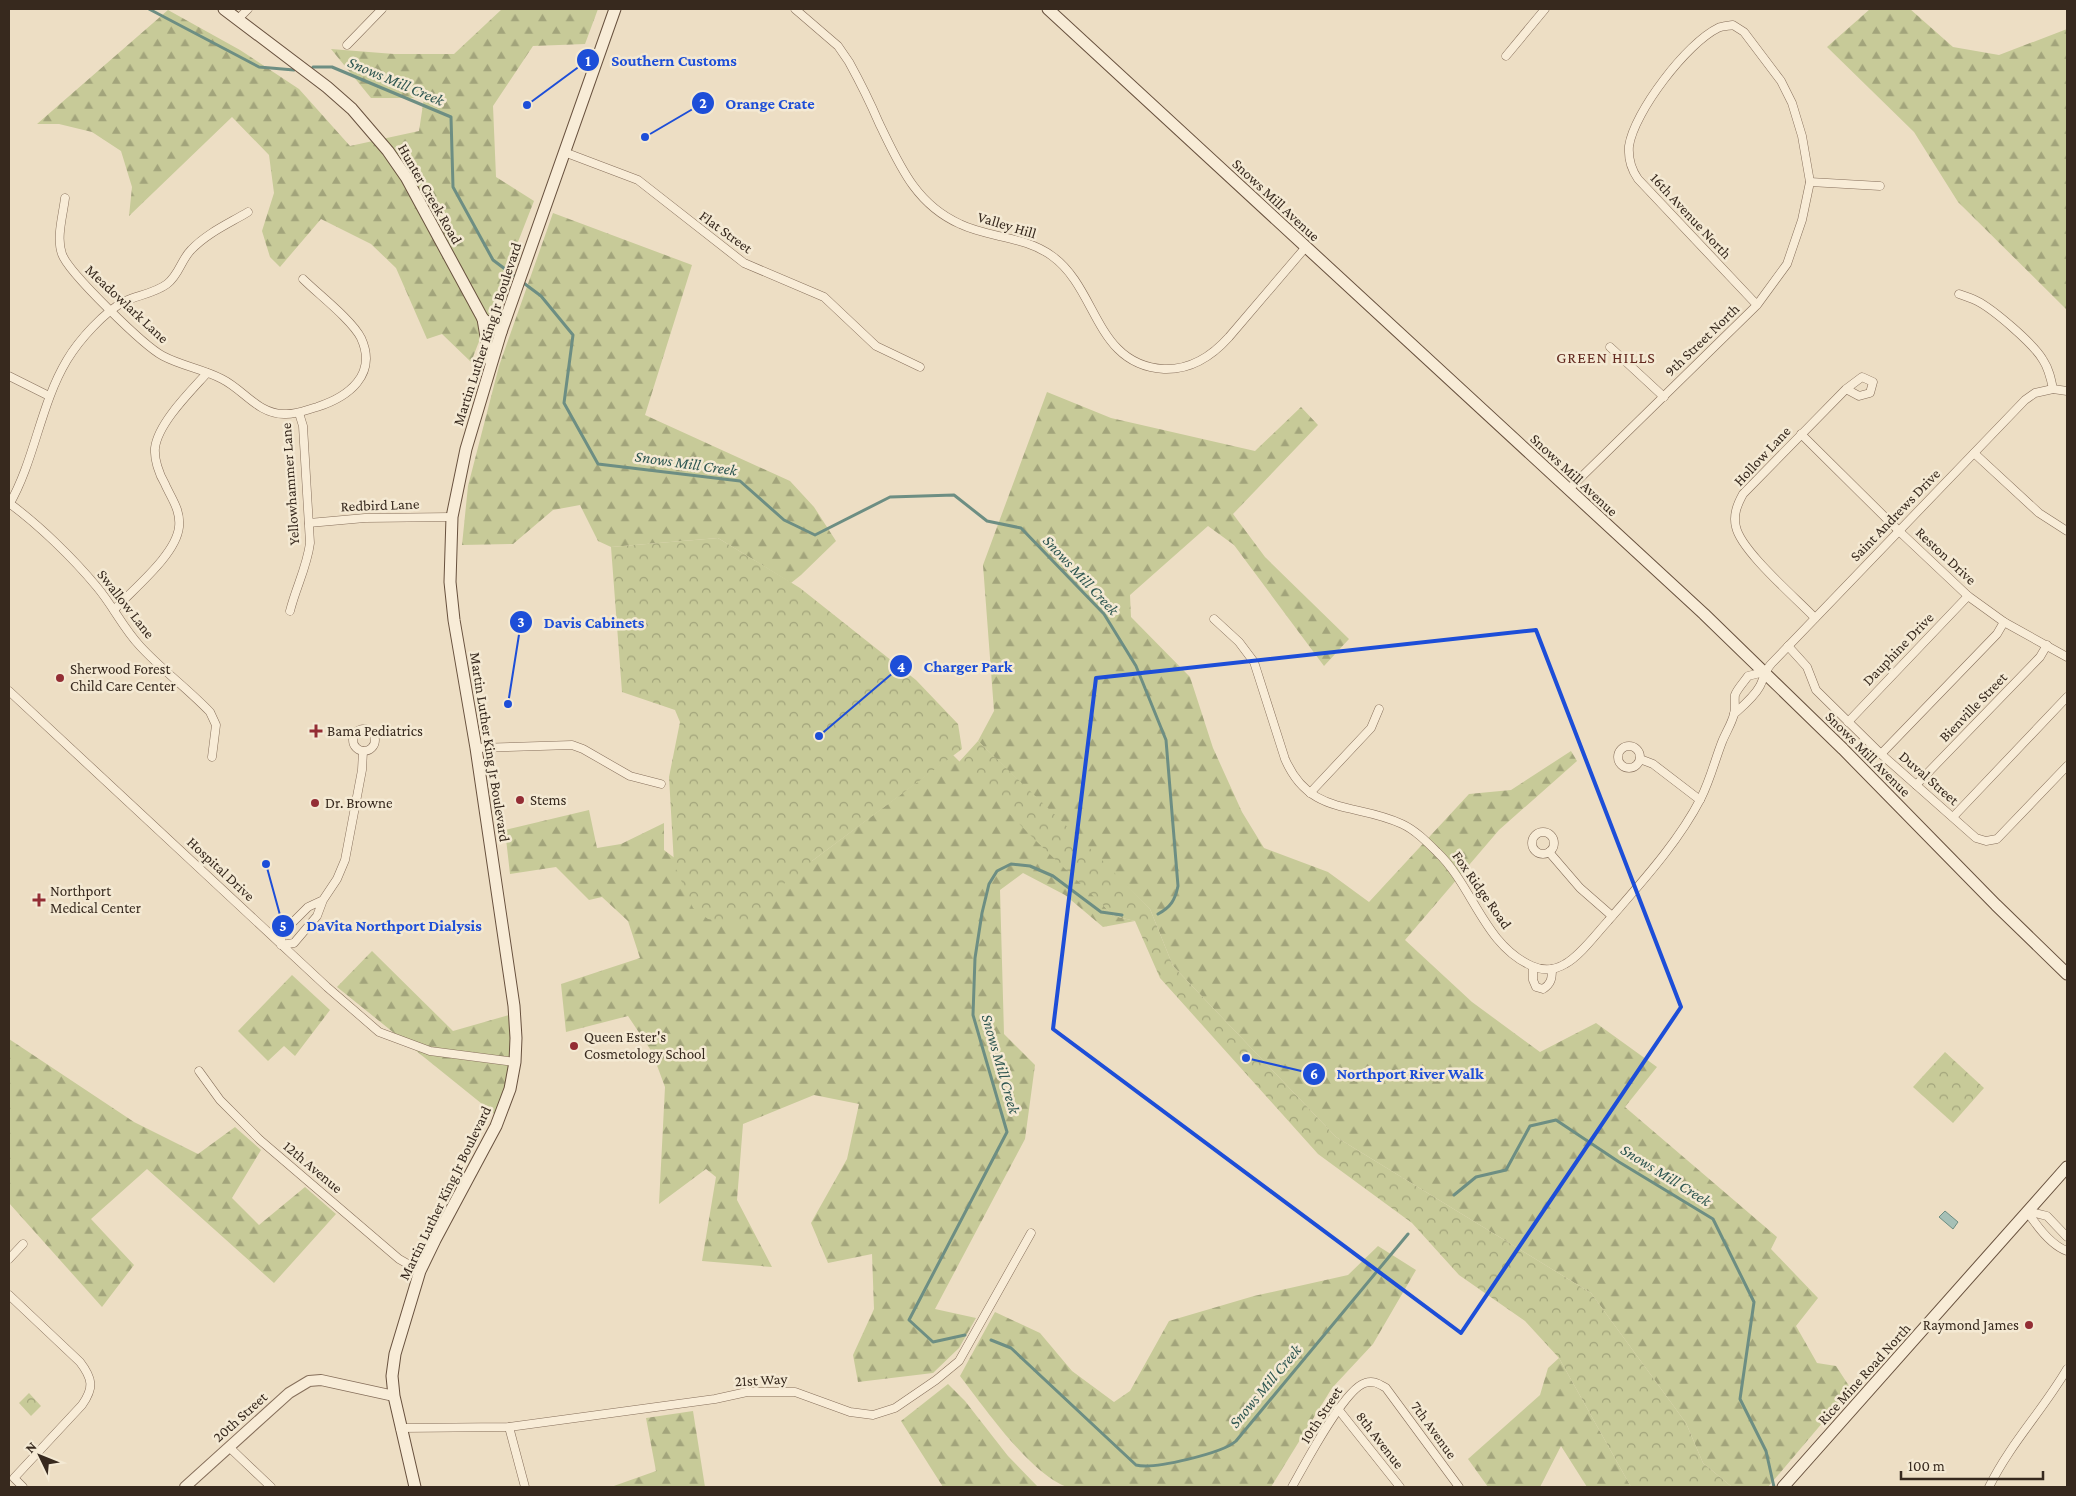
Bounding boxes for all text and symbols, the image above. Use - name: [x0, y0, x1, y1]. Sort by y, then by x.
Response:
- callout: Southern Customs: [576, 45, 746, 76]
- text: Southern Customs: [611, 52, 737, 69]
- water label: Snows Mill Creek: [345, 53, 448, 109]
- text: 1: [585, 53, 591, 69]
- callout: Orange Crate: [690, 88, 825, 119]
- text: 2: [699, 95, 707, 111]
- text: Orange Crate: [725, 95, 815, 112]
- street label: Hunter Creek Road: [395, 141, 465, 247]
- street label: Snows Mill Avenue: [1229, 155, 1323, 245]
- street label: 16th Avenue North: [1647, 170, 1735, 262]
- street label: Flat Street: [697, 208, 756, 257]
- street label: Valley Hill: [975, 208, 1038, 242]
- street label: Martin Luther King Jr Boulevard: [450, 240, 525, 428]
- street label: Meadowlark Lane: [82, 261, 172, 347]
- street label: 9th Street North: [1662, 301, 1742, 379]
- district label: GREEN HILLS: [1556, 349, 1656, 366]
- street label: Yellowhammer Lane: [278, 422, 302, 546]
- street label: Hollow Lane: [1730, 423, 1794, 489]
- street label: Snows Mill Avenue: [1527, 430, 1621, 520]
- water label: Snows Mill Creek: [634, 447, 739, 479]
- street label: Saint Andrews Drive: [1847, 465, 1943, 564]
- street label: Redbird Lane: [340, 496, 420, 514]
- street label: Reston Drive: [1913, 524, 1980, 588]
- water label: Snows Mill Creek: [1040, 532, 1123, 619]
- street label: Swallow Lane: [94, 566, 158, 642]
- callout: Davis Cabinets: [509, 607, 654, 638]
- street label: Dauphine Drive: [1859, 609, 1938, 689]
- text: 3: [517, 614, 525, 630]
- text: Davis Cabinets: [544, 614, 645, 631]
- street label: Martin Luther King Jr Boulevard: [466, 651, 513, 843]
- callout: Charger Park: [888, 651, 1022, 682]
- text: Charger Park: [923, 658, 1013, 675]
- text: 4: [897, 659, 905, 675]
- place label: Sherwood Forest Child Care Center: [70, 661, 176, 694]
- street label: Bienville Street: [1936, 668, 2011, 745]
- marker: Sherwood Forest Child Care Center: [54, 672, 66, 684]
- street label: Snows Mill Avenue: [1822, 708, 1914, 800]
- place label: Bama Pediatrics: [327, 723, 423, 739]
- marker: Bama Pediatrics: [309, 724, 323, 738]
- street label: Duval Street: [1896, 748, 1963, 809]
- place label: Stems: [530, 792, 567, 808]
- marker: Stems: [514, 794, 526, 806]
- place label: Dr. Browne: [325, 795, 393, 811]
- marker: Dr. Browne: [309, 797, 321, 809]
- street label: Hospital Drive: [183, 834, 258, 905]
- street label: Fox Ridge Road: [1448, 848, 1515, 933]
- place label: Northport Medical Center: [50, 883, 142, 916]
- marker: Northport Medical Center: [32, 893, 46, 907]
- callout: DaVita Northport Dialysis: [271, 910, 491, 941]
- text: DaVita Northport Dialysis: [306, 917, 482, 934]
- text: 5: [279, 918, 287, 934]
- water label: Snows Mill Creek: [979, 1012, 1024, 1117]
- place label: Queen Ester's Cosmetology School: [584, 1029, 706, 1063]
- marker: Queen Ester's Cosmetology School: [568, 1040, 580, 1052]
- callout: Northport River Walk: [1301, 1058, 1494, 1089]
- text: Northport River Walk: [1336, 1065, 1484, 1082]
- text: 6: [1310, 1066, 1318, 1082]
- street label: Martin Luther King Jr Boulevard: [396, 1103, 495, 1283]
- street label: 12th Avenue: [280, 1138, 346, 1197]
- water label: Snows Mill Creek: [1618, 1141, 1715, 1210]
- place label: Raymond James: [1923, 1317, 2019, 1334]
- marker: Raymond James: [2023, 1319, 2035, 1331]
- street label: Rice Mine Road North: [1814, 1320, 1914, 1428]
- water label: Snows Mill Creek: [1225, 1340, 1305, 1431]
- street label: 21st Way: [734, 1371, 788, 1390]
- street label: 10th Street: [1297, 1383, 1346, 1446]
- street label: 20th Street: [210, 1388, 271, 1445]
- street label: 7th Avenue: [1408, 1398, 1460, 1462]
- street label: 8th Avenue: [1353, 1408, 1407, 1472]
- north arrow: [15, 1431, 65, 1481]
- text: N: [21, 1438, 40, 1456]
- scale bar: [1901, 1448, 2044, 1480]
- text: 100 m: [1908, 1458, 1945, 1474]

